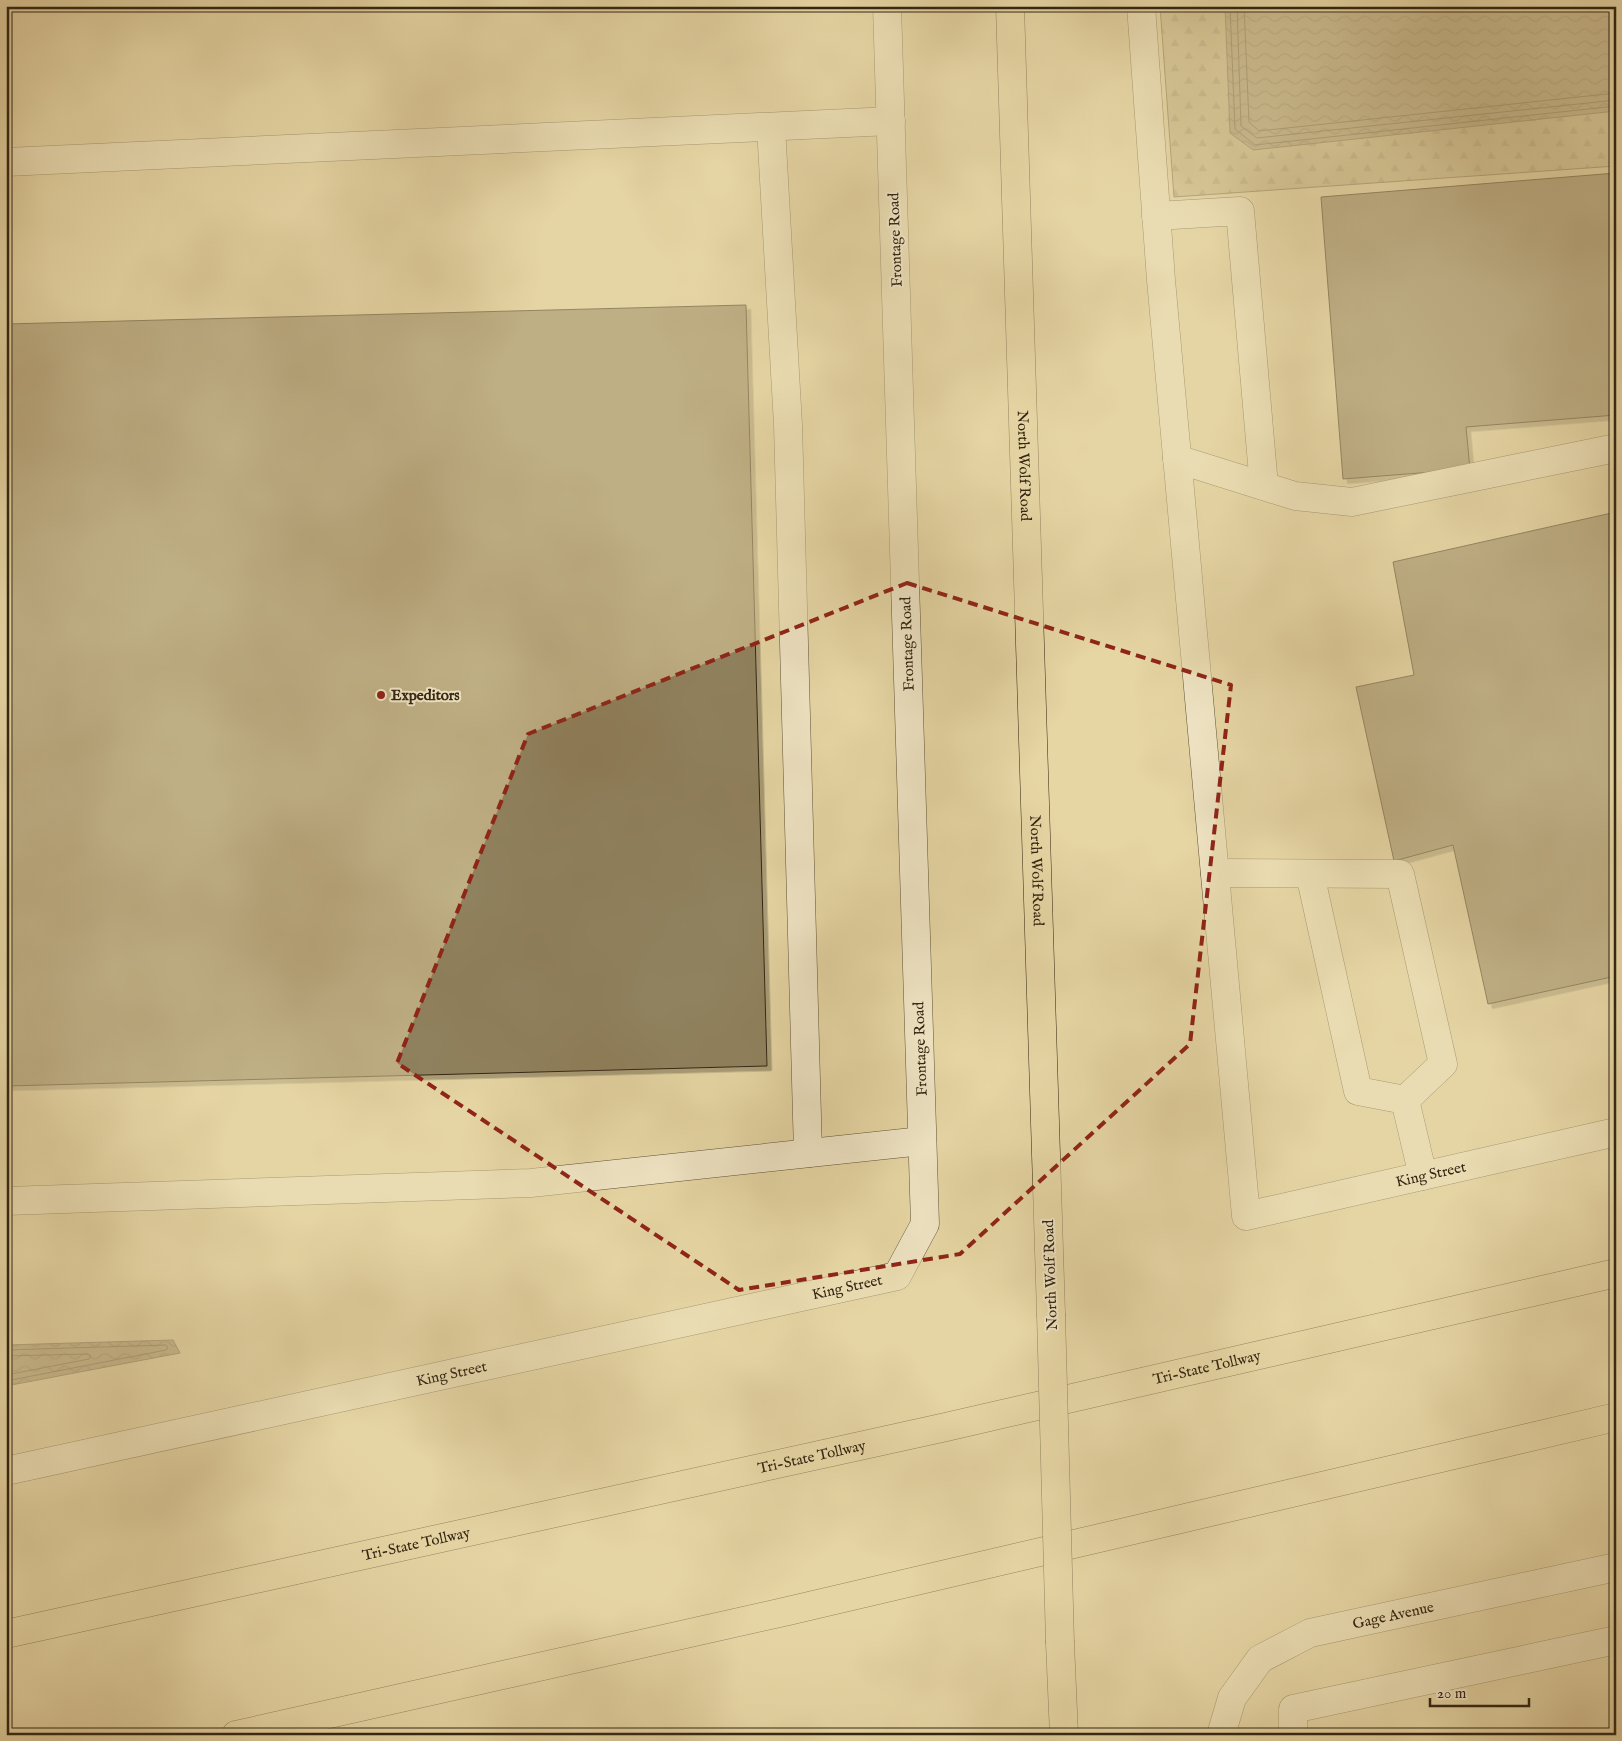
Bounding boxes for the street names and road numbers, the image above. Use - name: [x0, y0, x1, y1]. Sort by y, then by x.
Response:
- street label: Frontage Road: [884, 191, 907, 288]
- street label: North Wolf Road: [1013, 410, 1035, 523]
- street label: Frontage Road: [896, 595, 919, 692]
- street label: North Wolf Road: [1025, 815, 1048, 927]
- street label: Frontage Road: [909, 1000, 932, 1097]
- street label: King Street: [1394, 1157, 1468, 1192]
- street label: North Wolf Road: [1039, 1218, 1062, 1331]
- street label: King Street: [810, 1270, 884, 1304]
- street label: Tri-State Tollway: [1151, 1346, 1263, 1389]
- street label: King Street: [415, 1357, 489, 1391]
- street label: Tri-State Tollway: [756, 1436, 868, 1478]
- street label: Tri-State Tollway: [360, 1523, 473, 1565]
- street label: Gage Avenue: [1351, 1598, 1436, 1634]

